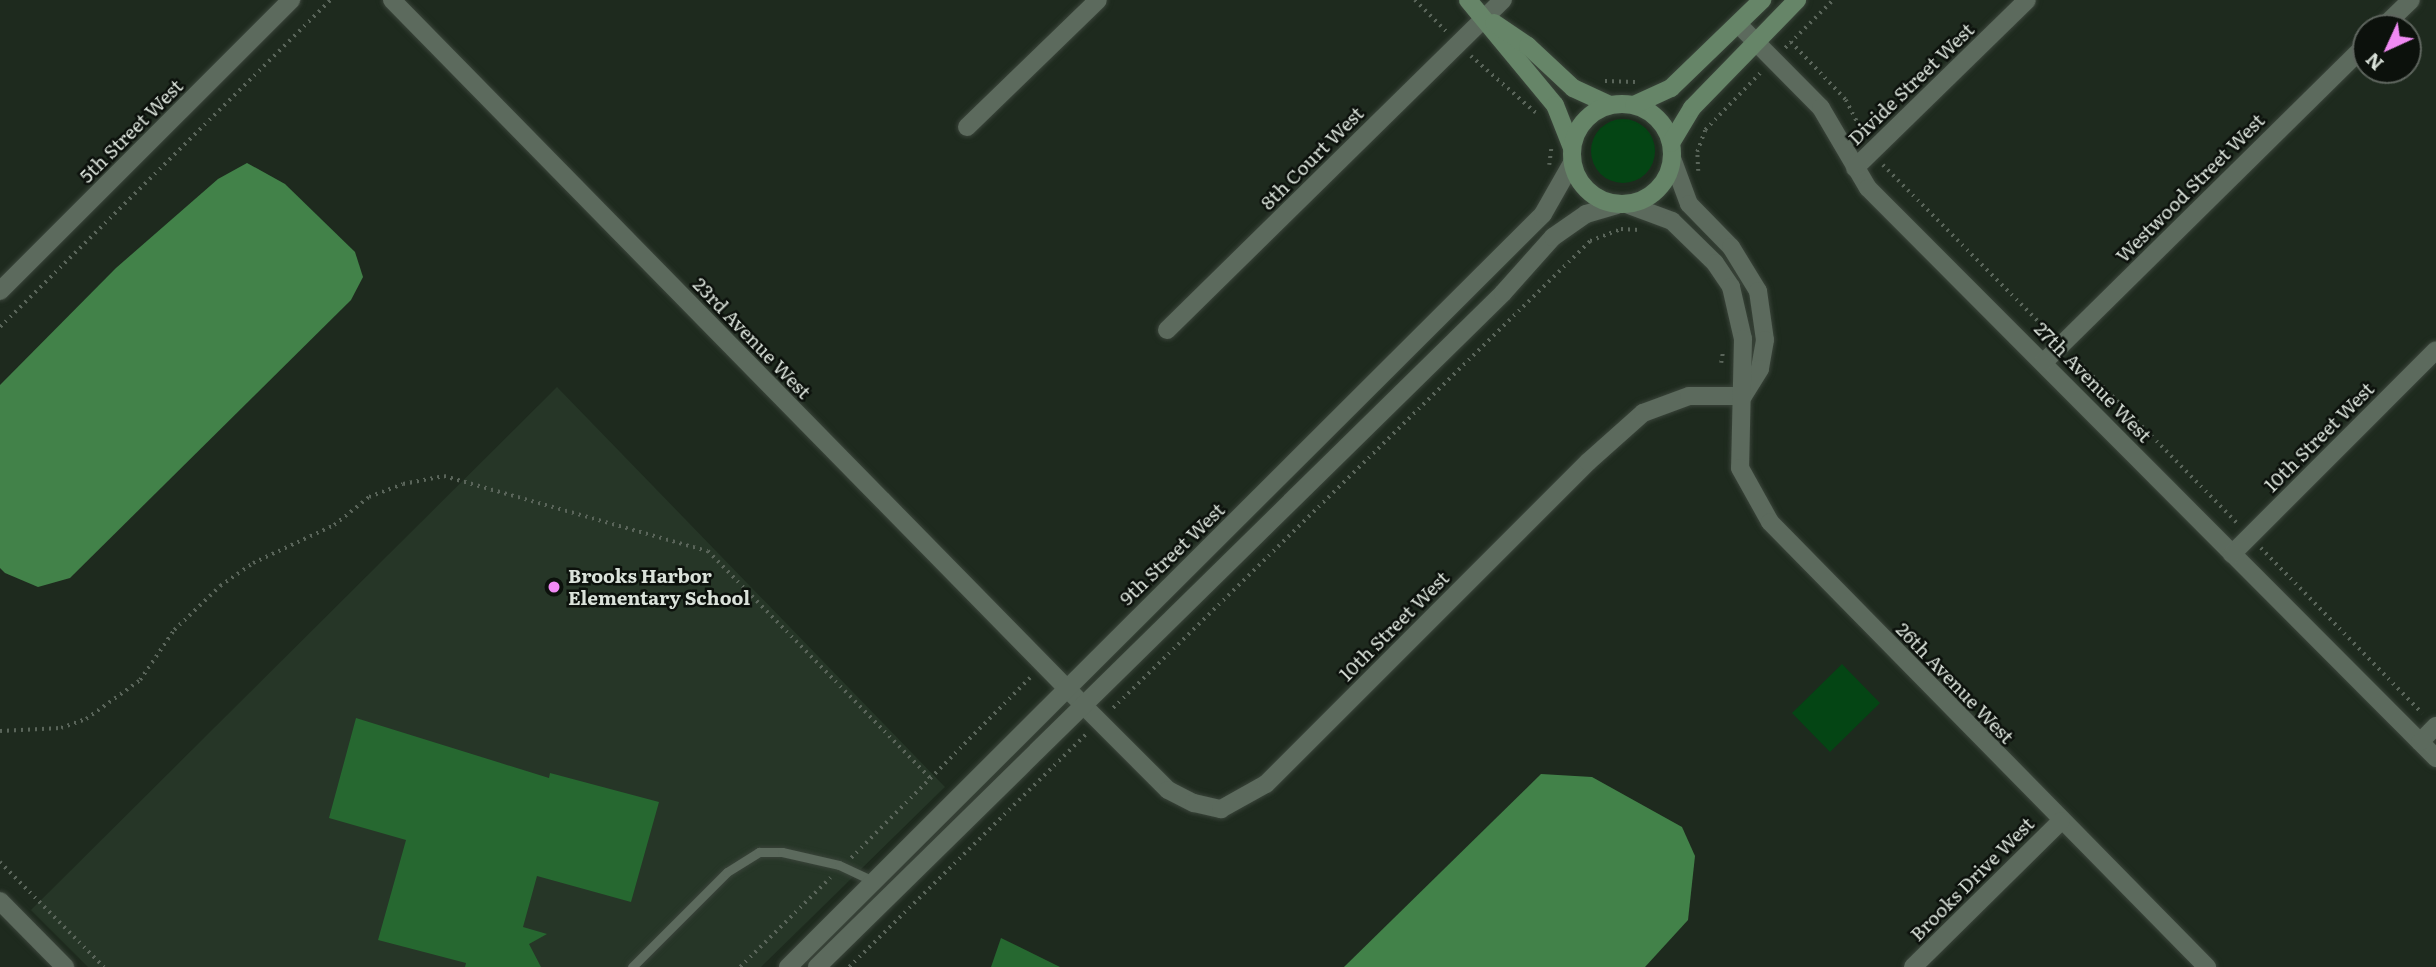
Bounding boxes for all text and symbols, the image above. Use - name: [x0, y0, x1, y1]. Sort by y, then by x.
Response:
- north arrow: [2352, 14, 2422, 84]
- street label: Divide Street West: [1843, 18, 1979, 150]
- text: N: [2358, 47, 2389, 78]
- street label: 5th Street West: [75, 75, 187, 187]
- street label: 8th Court West: [1256, 102, 1368, 214]
- street label: Westwood Street West: [2111, 109, 2269, 267]
- street label: 23rd Avenue West: [688, 273, 816, 403]
- street label: 27th Avenue West: [2030, 317, 2156, 447]
- street label: 10th Street West: [2259, 377, 2379, 497]
- street label: 9th Street West: [1115, 498, 1229, 610]
- place label: Brooks Harbor Elementary School: [568, 565, 750, 609]
- street label: 10th Street West: [1334, 566, 1454, 686]
- marker: Brooks Harbor Elementary School: [546, 579, 562, 595]
- street label: 26th Avenue West: [1892, 618, 2018, 748]
- street label: Brooks Drive West: [1905, 812, 2039, 946]

